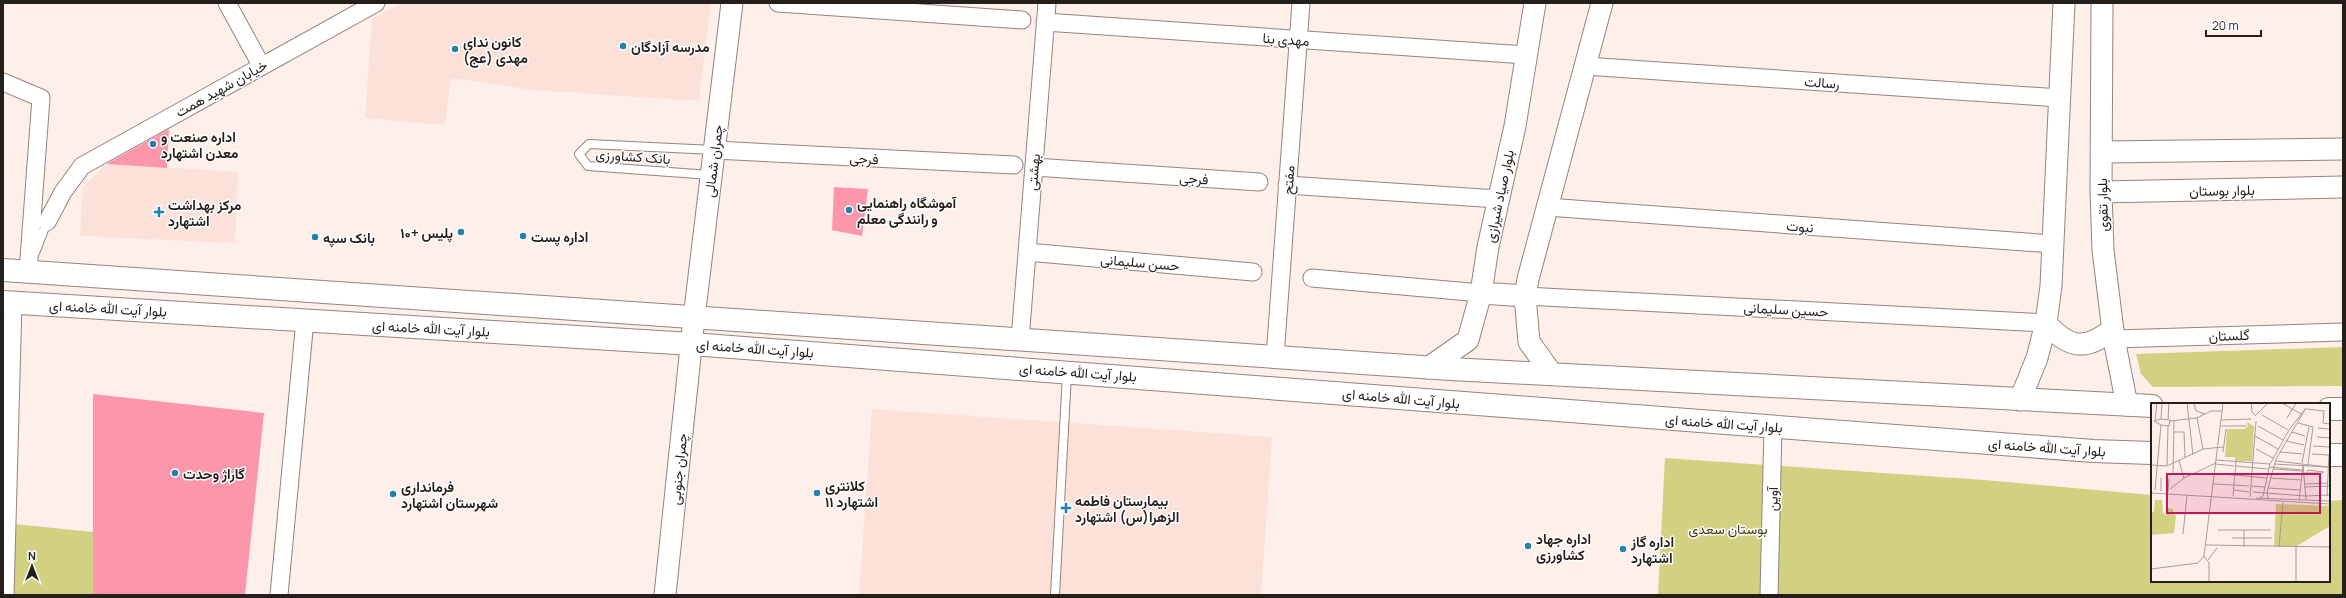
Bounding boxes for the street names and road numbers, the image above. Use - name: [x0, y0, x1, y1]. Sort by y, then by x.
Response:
- street label: مهدی بنا: [1262, 28, 1310, 50]
- street label: خیابان شهید همت: [172, 55, 270, 121]
- street label: رسالت: [1804, 71, 1841, 93]
- street label: چمران شمالی: [699, 123, 728, 199]
- street label: بانک کشاورزی: [595, 144, 671, 168]
- street label: فرجی: [849, 148, 879, 168]
- street label: بلوار صیاد شیرازی: [1480, 148, 1518, 244]
- street label: بهشتی: [1022, 153, 1044, 191]
- street label: مفتح: [1278, 165, 1300, 195]
- street label: فرجی: [1179, 168, 1209, 188]
- street label: بلوار تقوی: [2092, 178, 2112, 232]
- street label: بلوار بوستان: [2189, 180, 2255, 200]
- street label: نبوت: [1786, 216, 1814, 236]
- street label: حسن سلیمانی: [1100, 249, 1180, 275]
- street label: بلوار آیت الله خامنه ای: [49, 295, 167, 321]
- street label: حسین سلیمانی: [1743, 297, 1829, 321]
- street label: بلوار آیت الله خامنه ای: [372, 315, 490, 341]
- street label: گلستان: [2208, 325, 2250, 345]
- street label: بلوار آیت الله خامنه ای: [696, 334, 814, 362]
- street label: بلوار آیت الله خامنه ای: [1019, 358, 1137, 386]
- street label: بلوار آیت الله خامنه ای: [1341, 383, 1461, 413]
- street label: بلوار آیت الله خامنه ای: [1665, 409, 1783, 437]
- street label: چمران جنوبی: [665, 432, 692, 506]
- street label: بلوار آیت الله خامنه ای: [1988, 433, 2106, 461]
- street label: آوین: [1762, 485, 1782, 511]

